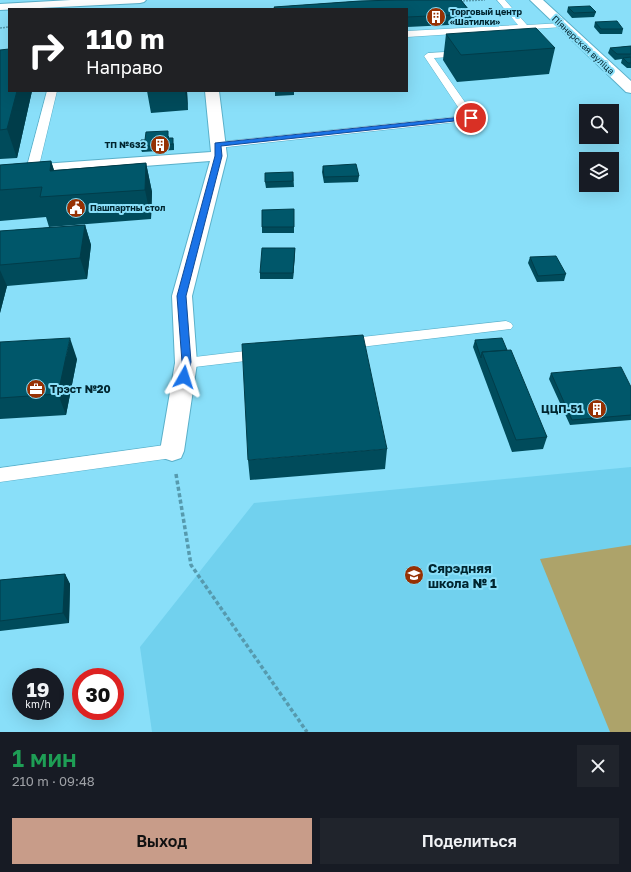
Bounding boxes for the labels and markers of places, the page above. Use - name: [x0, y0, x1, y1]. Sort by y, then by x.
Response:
- building icon: Торговый центр «Шатилки»: [425, 6, 447, 28]
- place label: Торговый центр «Шатилки»: [450, 6, 522, 27]
- pin: [454, 101, 488, 135]
- building icon: ТП №632: [149, 134, 171, 156]
- place label: ТП №632: [104, 139, 146, 150]
- public building icon: Пашпартны стол: [65, 197, 87, 219]
- place label: Пашпартны стол: [90, 202, 165, 213]
- office icon: Трэст №20: [25, 378, 47, 400]
- place label: Трэст №20: [50, 382, 111, 395]
- building icon: ЦЦП-51: [586, 398, 608, 420]
- place label: ЦЦП-51: [541, 402, 583, 415]
- place label: Сярэдняя школа № 1: [428, 560, 497, 591]
- school or university icon: Сярэдняя школа № 1: [403, 564, 425, 586]

